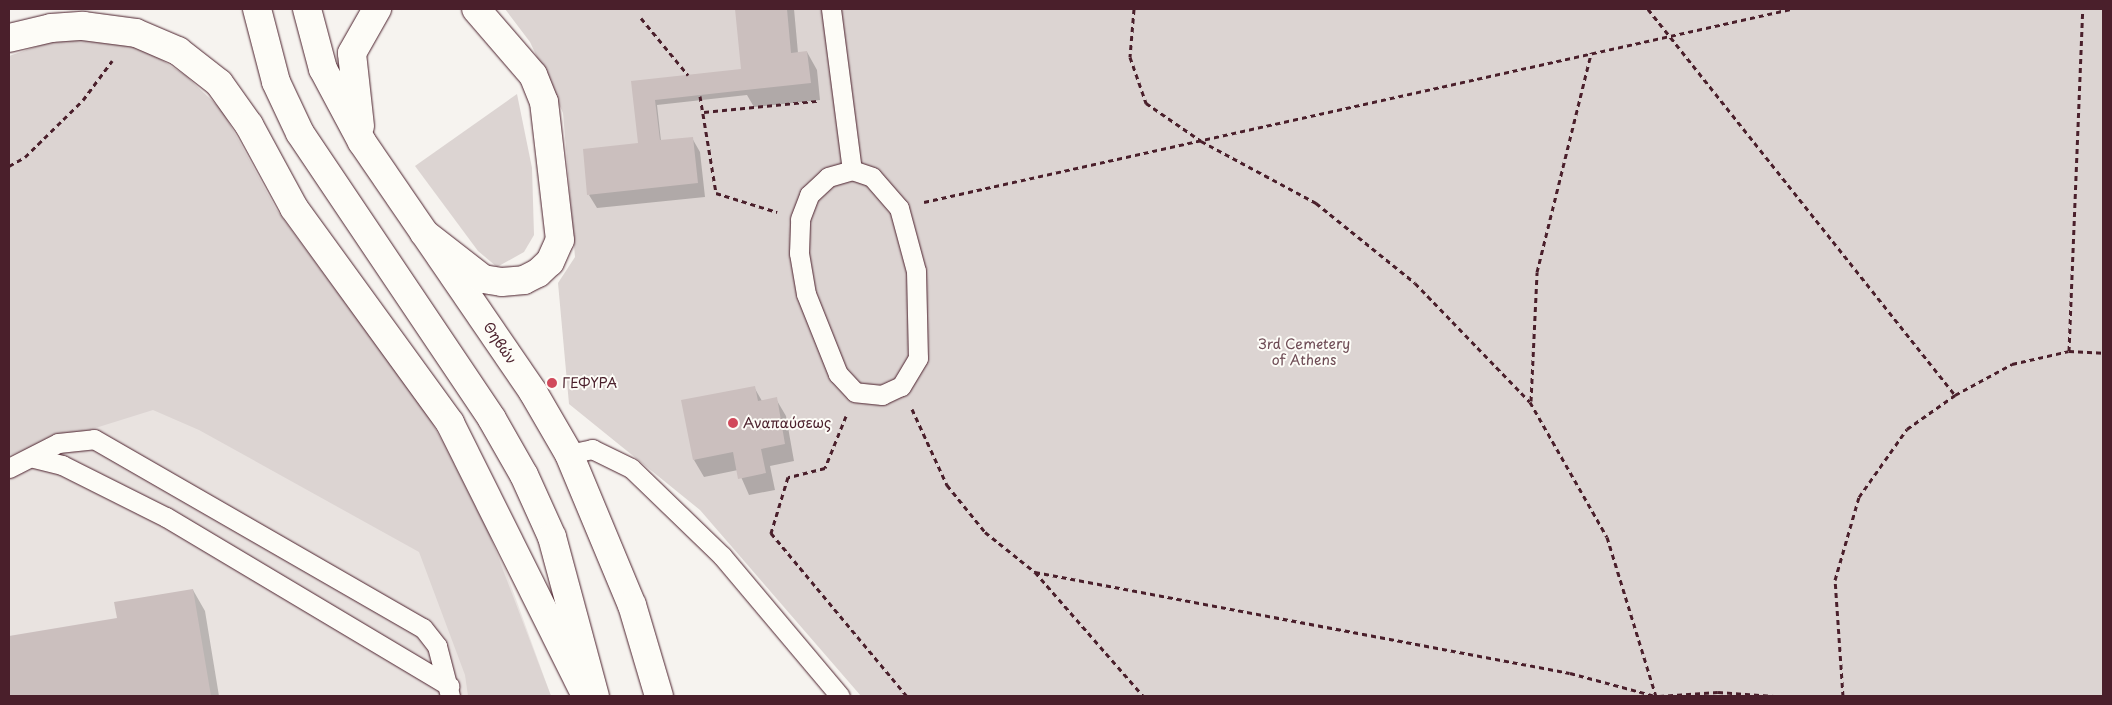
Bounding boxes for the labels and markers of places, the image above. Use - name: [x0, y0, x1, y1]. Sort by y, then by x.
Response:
- place label: ΓΕΦΥΡΑ: [562, 375, 617, 391]
- marker: ΓΕΦΥΡΑ: [546, 377, 558, 389]
- place label: Αναπαύσεως: [743, 415, 831, 431]
- marker: Αναπαύσεως: [727, 417, 739, 429]

